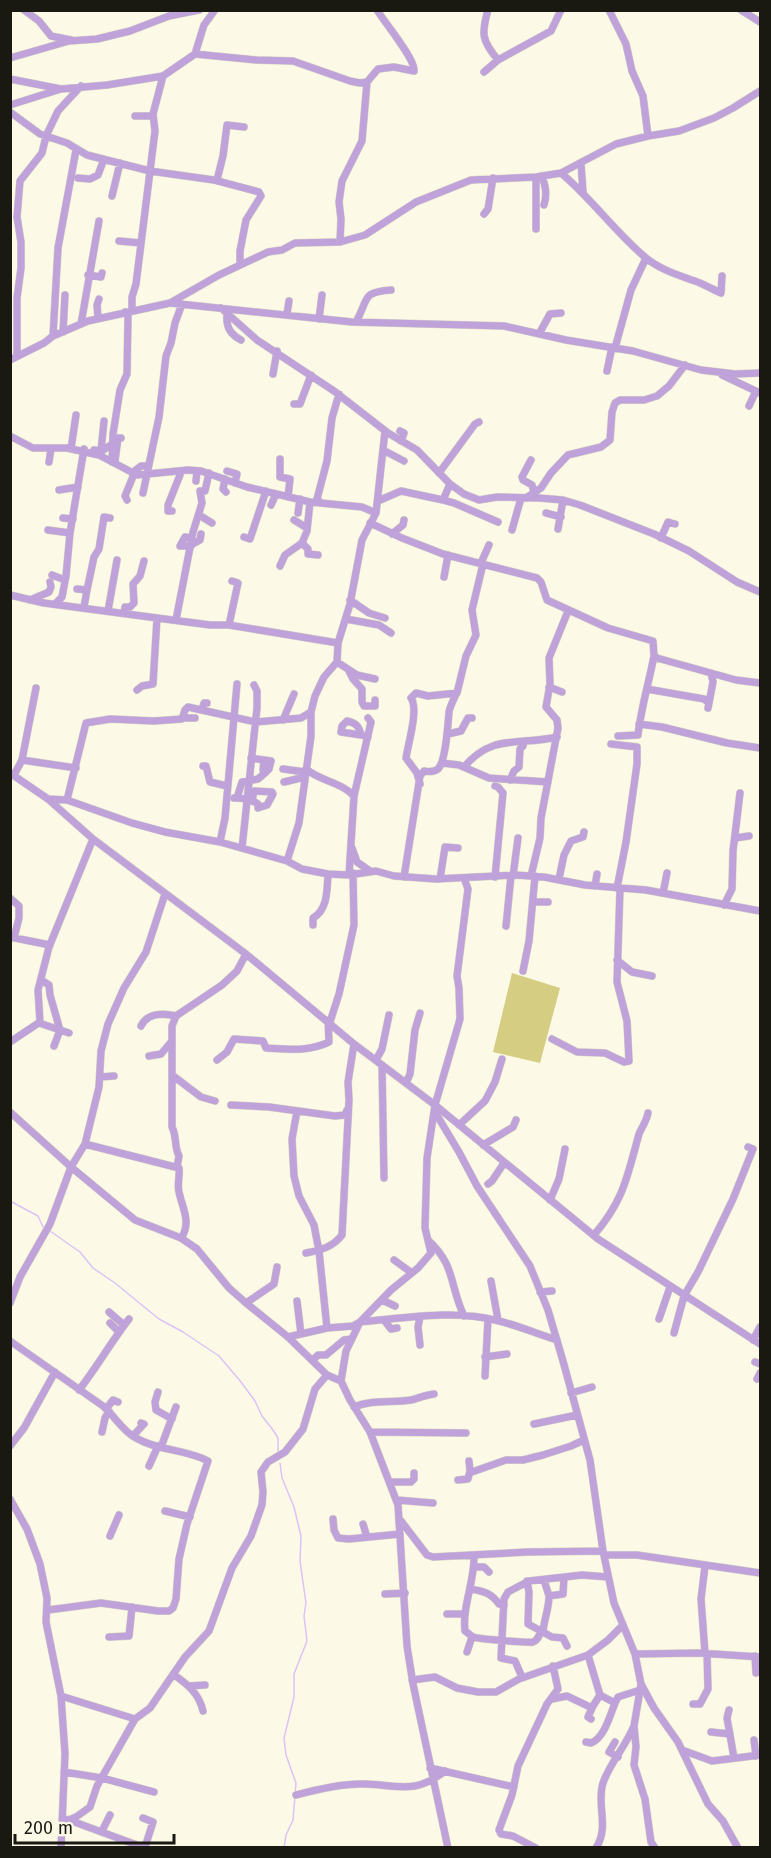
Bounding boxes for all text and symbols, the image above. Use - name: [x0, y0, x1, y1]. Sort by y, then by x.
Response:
- scale bar: [15, 1807, 174, 1845]
- text: 200 m: [24, 1817, 73, 1839]

